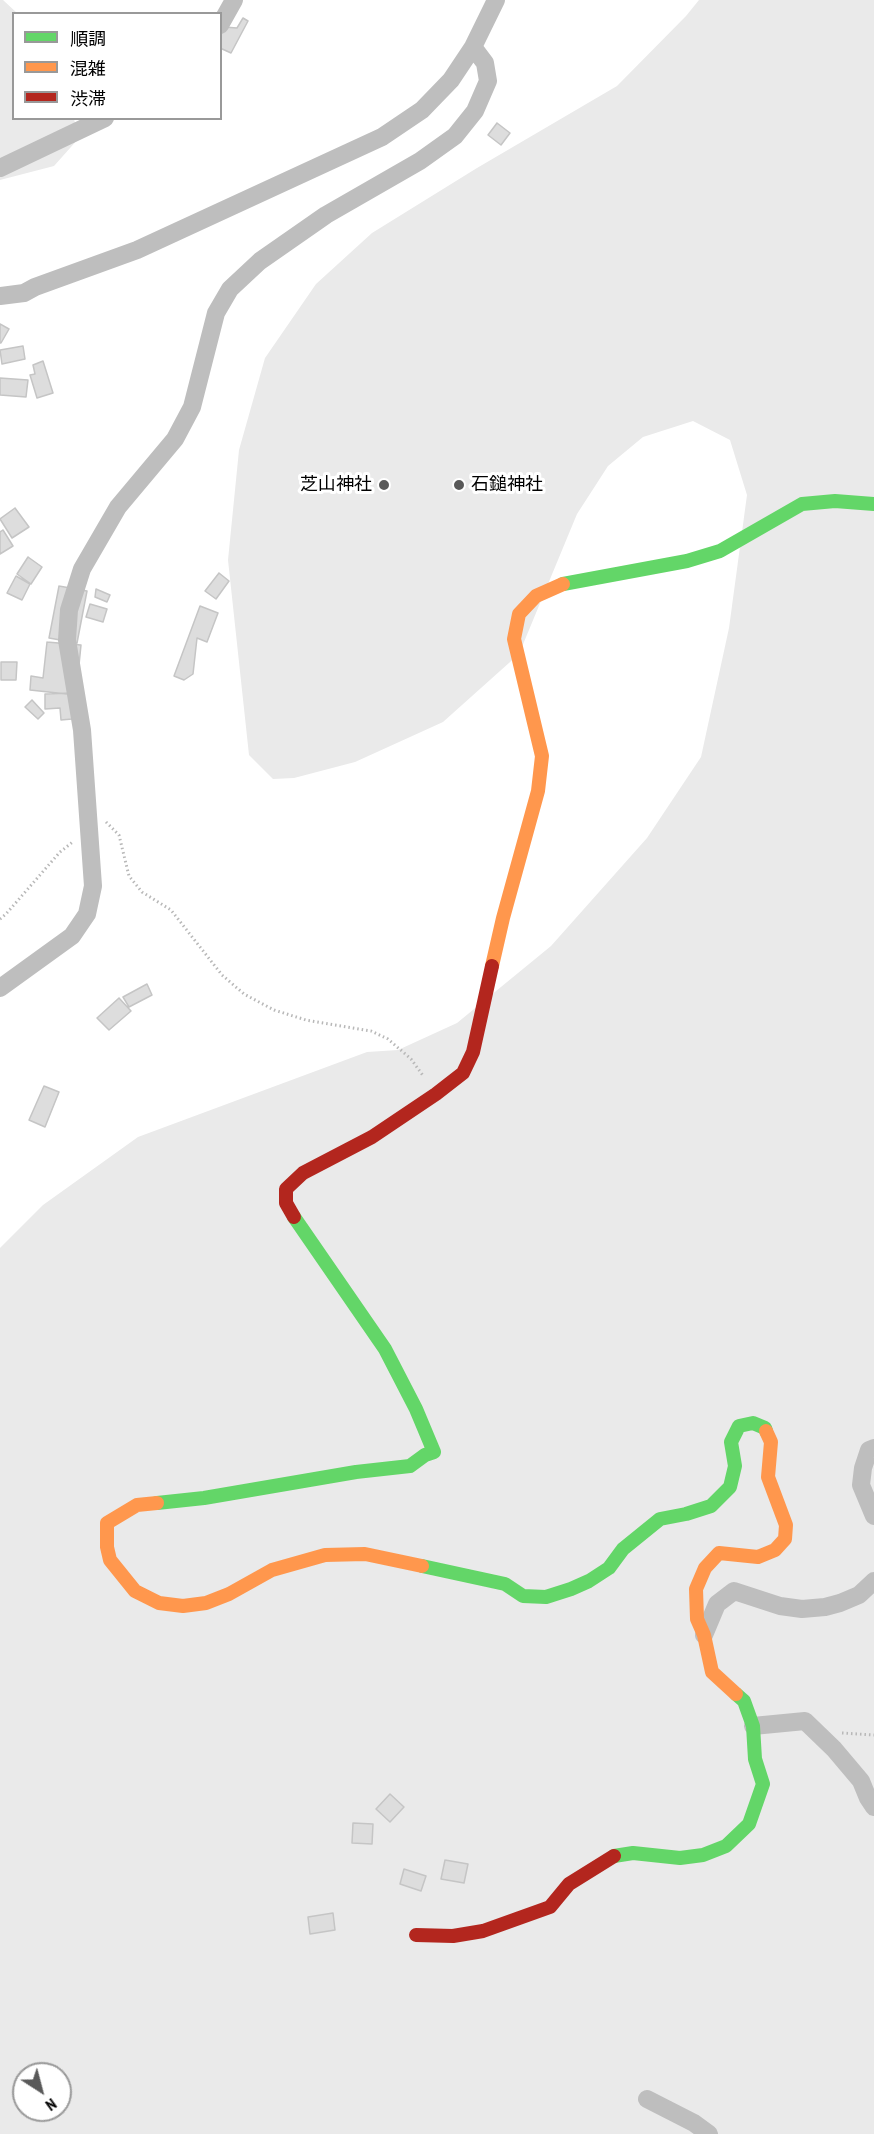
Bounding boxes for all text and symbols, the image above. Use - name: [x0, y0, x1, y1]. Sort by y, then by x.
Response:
- legend: [12, 12, 222, 120]
- text: 順調: [70, 27, 106, 50]
- text: 混雑: [70, 57, 106, 80]
- text: 渋滞: [70, 87, 106, 110]
- place label: 芝山神社: [300, 474, 372, 496]
- place label: 石鎚神社: [471, 474, 543, 496]
- marker: 芝山神社: [377, 478, 391, 492]
- marker: 石鎚神社: [452, 478, 466, 492]
- north arrow: [12, 2062, 72, 2122]
- text: N: [42, 2094, 61, 2116]

